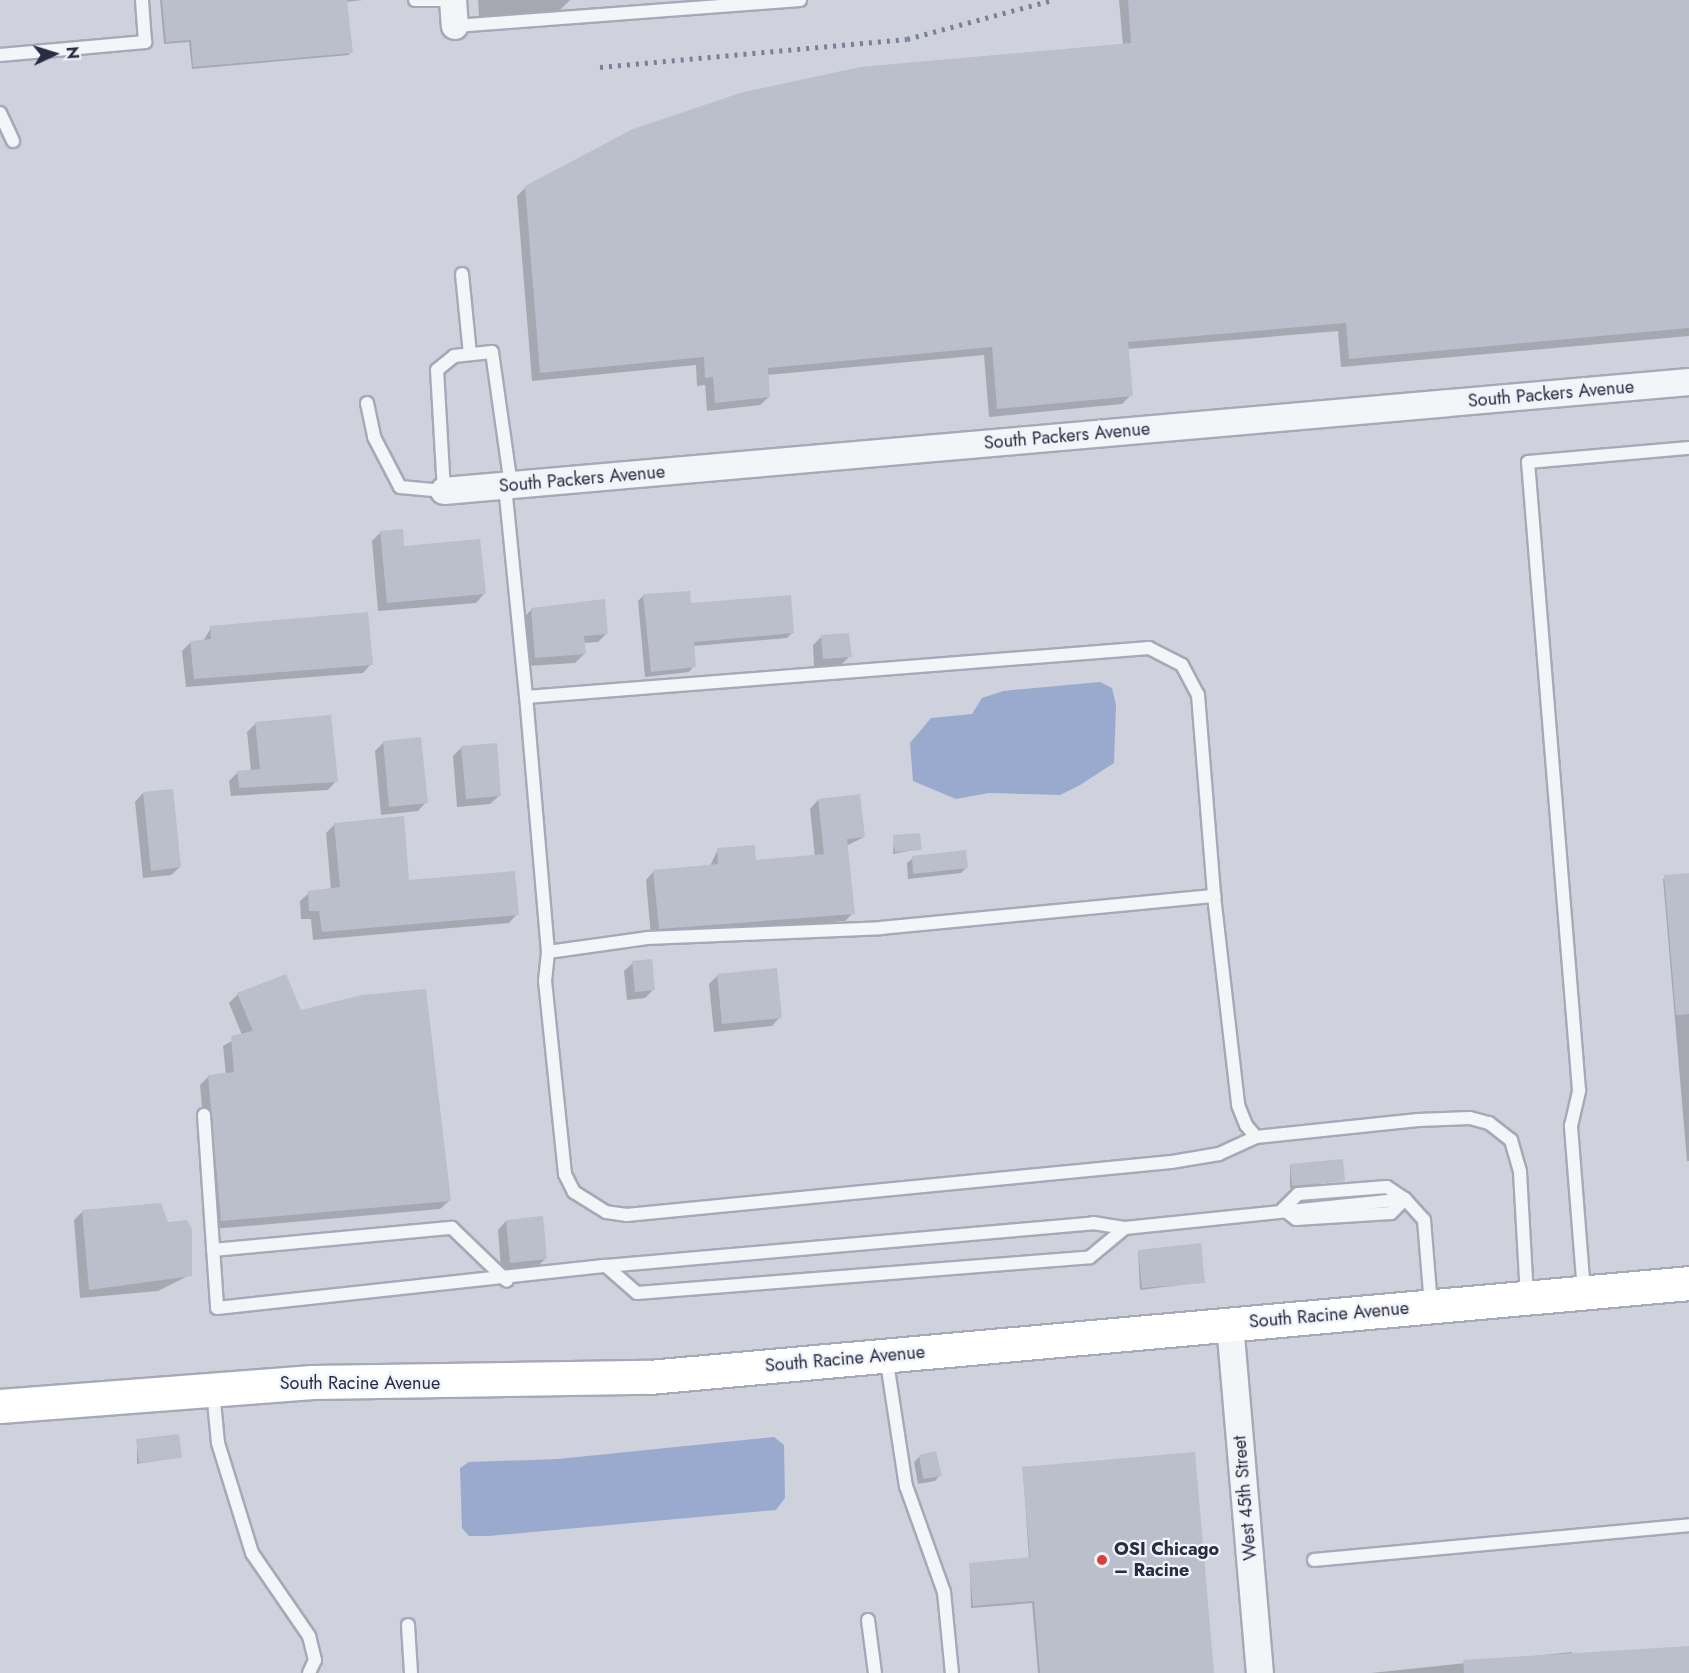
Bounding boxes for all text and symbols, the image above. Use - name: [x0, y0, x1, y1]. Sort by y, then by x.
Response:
- north arrow: [24, 24, 84, 84]
- text: N: [61, 46, 84, 60]
- street label: South Packers Avenue: [1467, 376, 1635, 412]
- street label: South Packers Avenue: [983, 418, 1151, 454]
- street label: South Packers Avenue: [498, 461, 666, 497]
- street label: South Racine Avenue: [1248, 1297, 1410, 1333]
- street label: South Racine Avenue: [764, 1341, 926, 1377]
- street label: South Racine Avenue: [280, 1372, 440, 1394]
- street label: West 45th Street: [1229, 1435, 1261, 1561]
- place label: OSI Chicago – Racine: [1114, 1539, 1219, 1582]
- marker: OSI Chicago – Racine: [1095, 1553, 1109, 1567]

